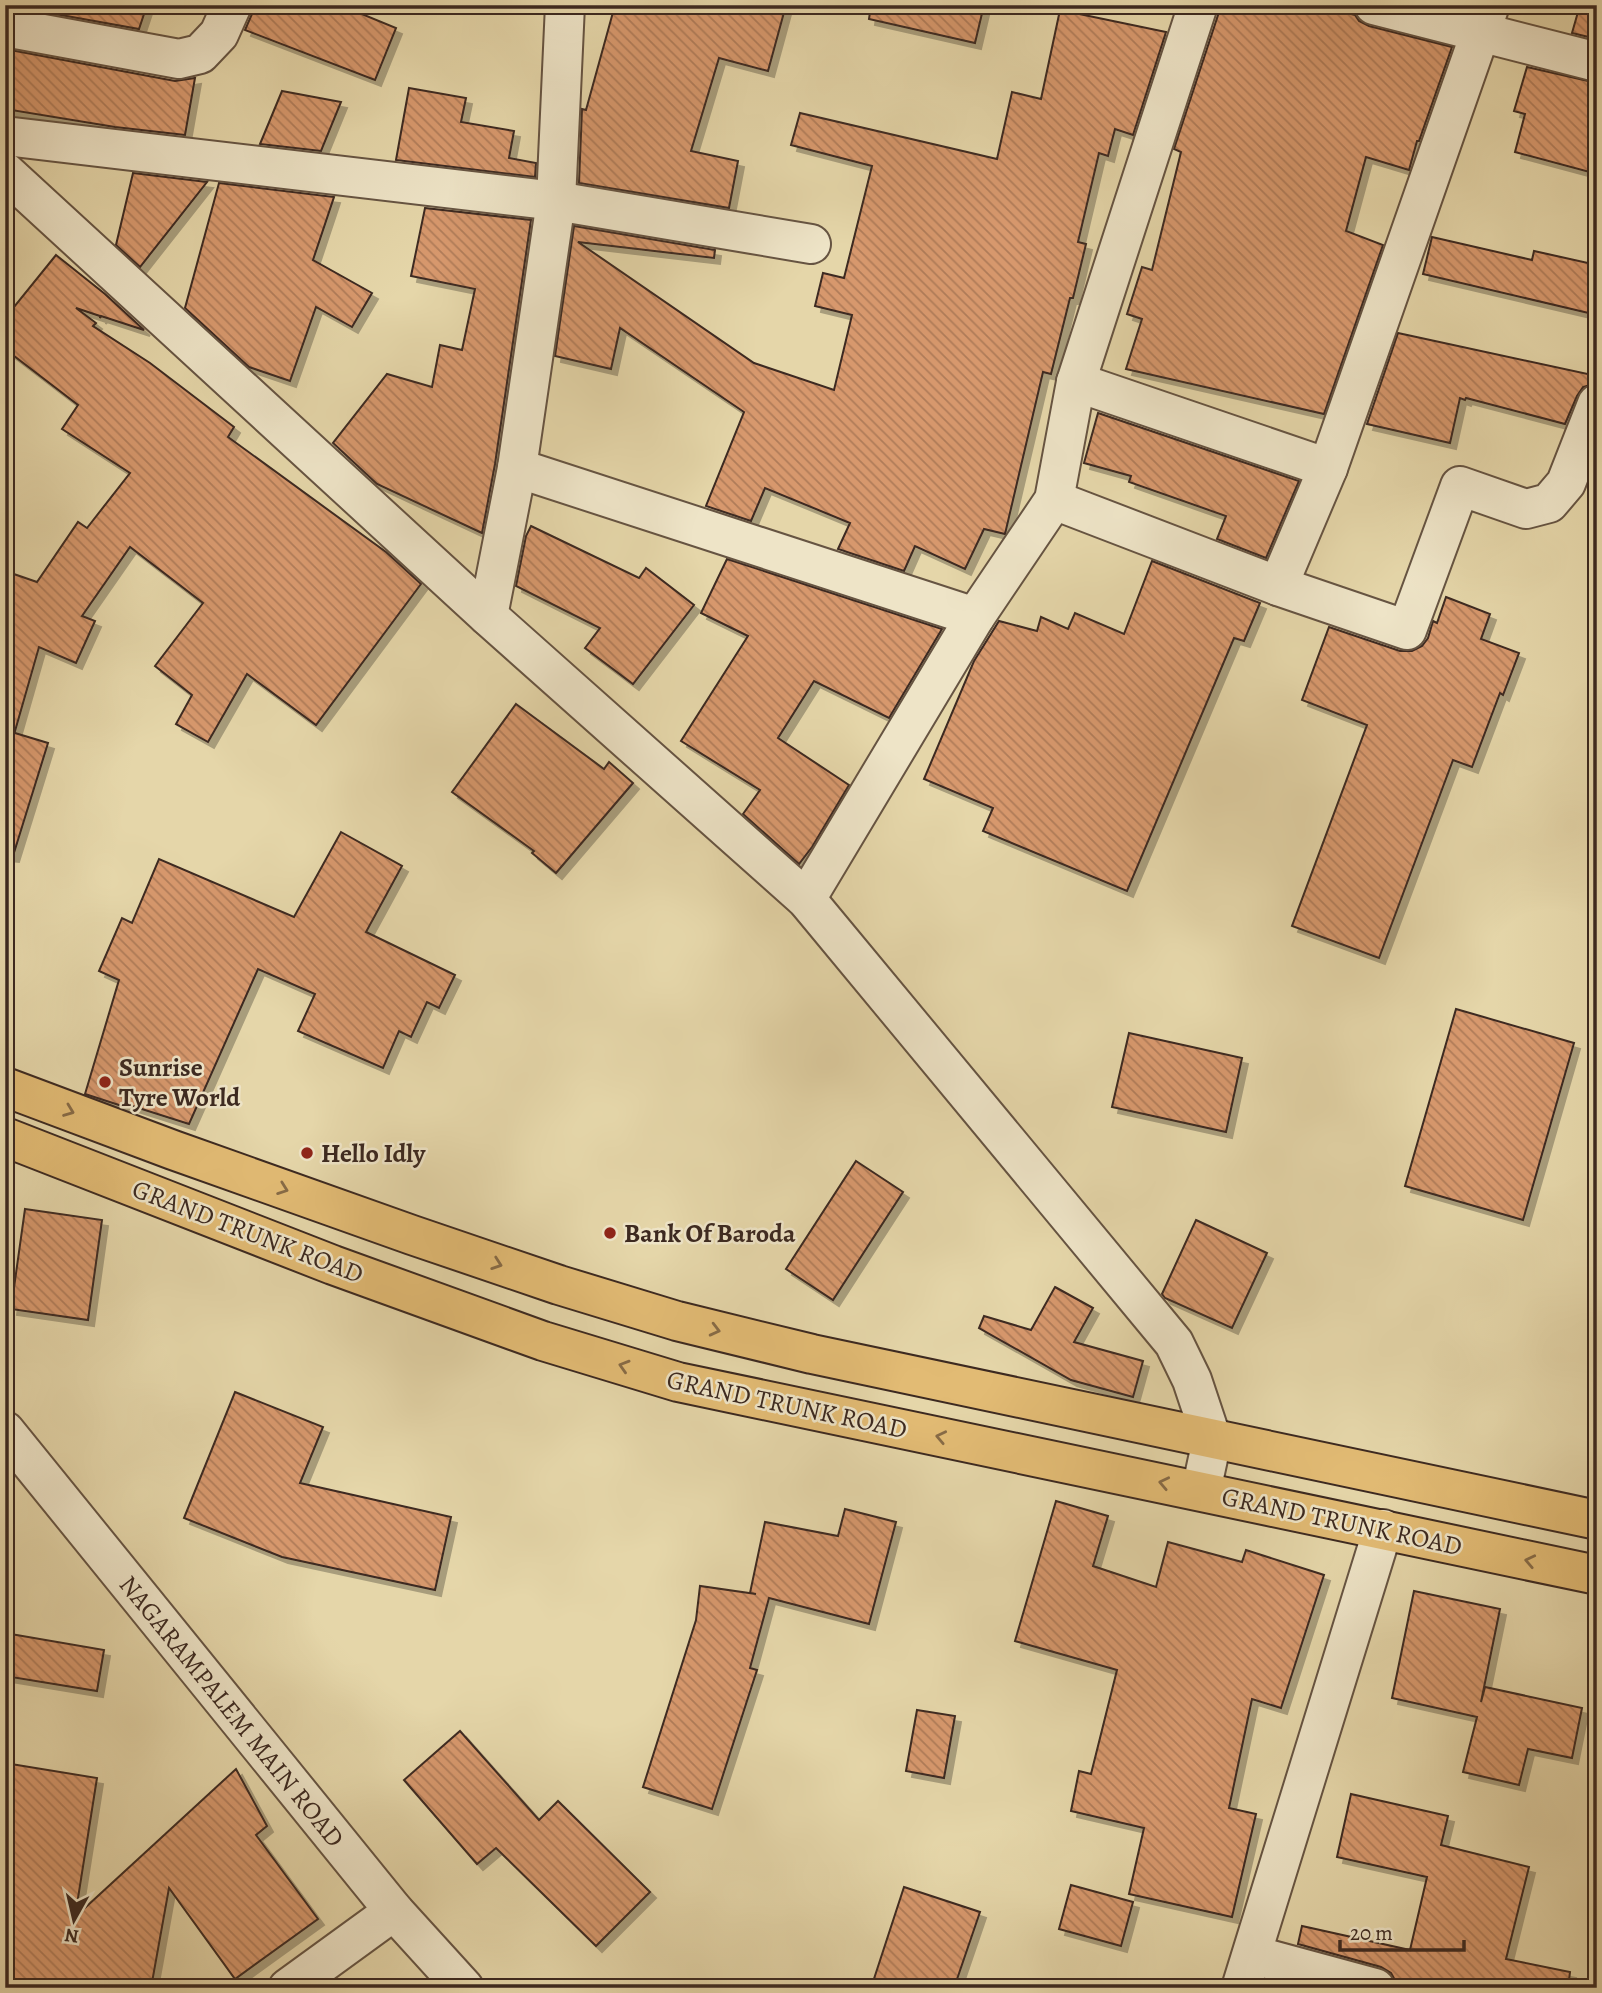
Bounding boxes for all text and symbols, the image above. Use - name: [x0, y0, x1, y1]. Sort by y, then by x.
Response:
- place label: Sunrise Tyre World: [119, 1050, 241, 1115]
- marker: Sunrise Tyre World: [97, 1074, 113, 1090]
- one-way arrow: [63, 1102, 75, 1116]
- place label: Hello Idly: [321, 1136, 426, 1171]
- marker: Hello Idly: [299, 1145, 315, 1161]
- street label: GRAND TRUNK ROAD: [127, 1171, 368, 1292]
- one-way arrow: [276, 1181, 288, 1195]
- place label: Bank Of Baroda: [624, 1216, 796, 1251]
- marker: Bank Of Baroda: [602, 1225, 618, 1241]
- one-way arrow: [491, 1256, 503, 1270]
- one-way arrow: [709, 1322, 721, 1336]
- one-way arrow: [618, 1359, 630, 1374]
- street label: GRAND TRUNK ROAD: [664, 1362, 910, 1447]
- one-way arrow: [935, 1431, 947, 1446]
- one-way arrow: [1158, 1477, 1170, 1492]
- street label: GRAND TRUNK ROAD: [1219, 1479, 1465, 1564]
- one-way arrow: [1524, 1554, 1536, 1569]
- street label: NAGARAMPALEM MAIN ROAD: [111, 1568, 352, 1855]
- north arrow: [38, 1884, 108, 1954]
- scale bar: [1340, 1909, 1464, 1953]
- text: 20 m: [1350, 1919, 1393, 1947]
- text: N: [63, 1922, 80, 1950]

